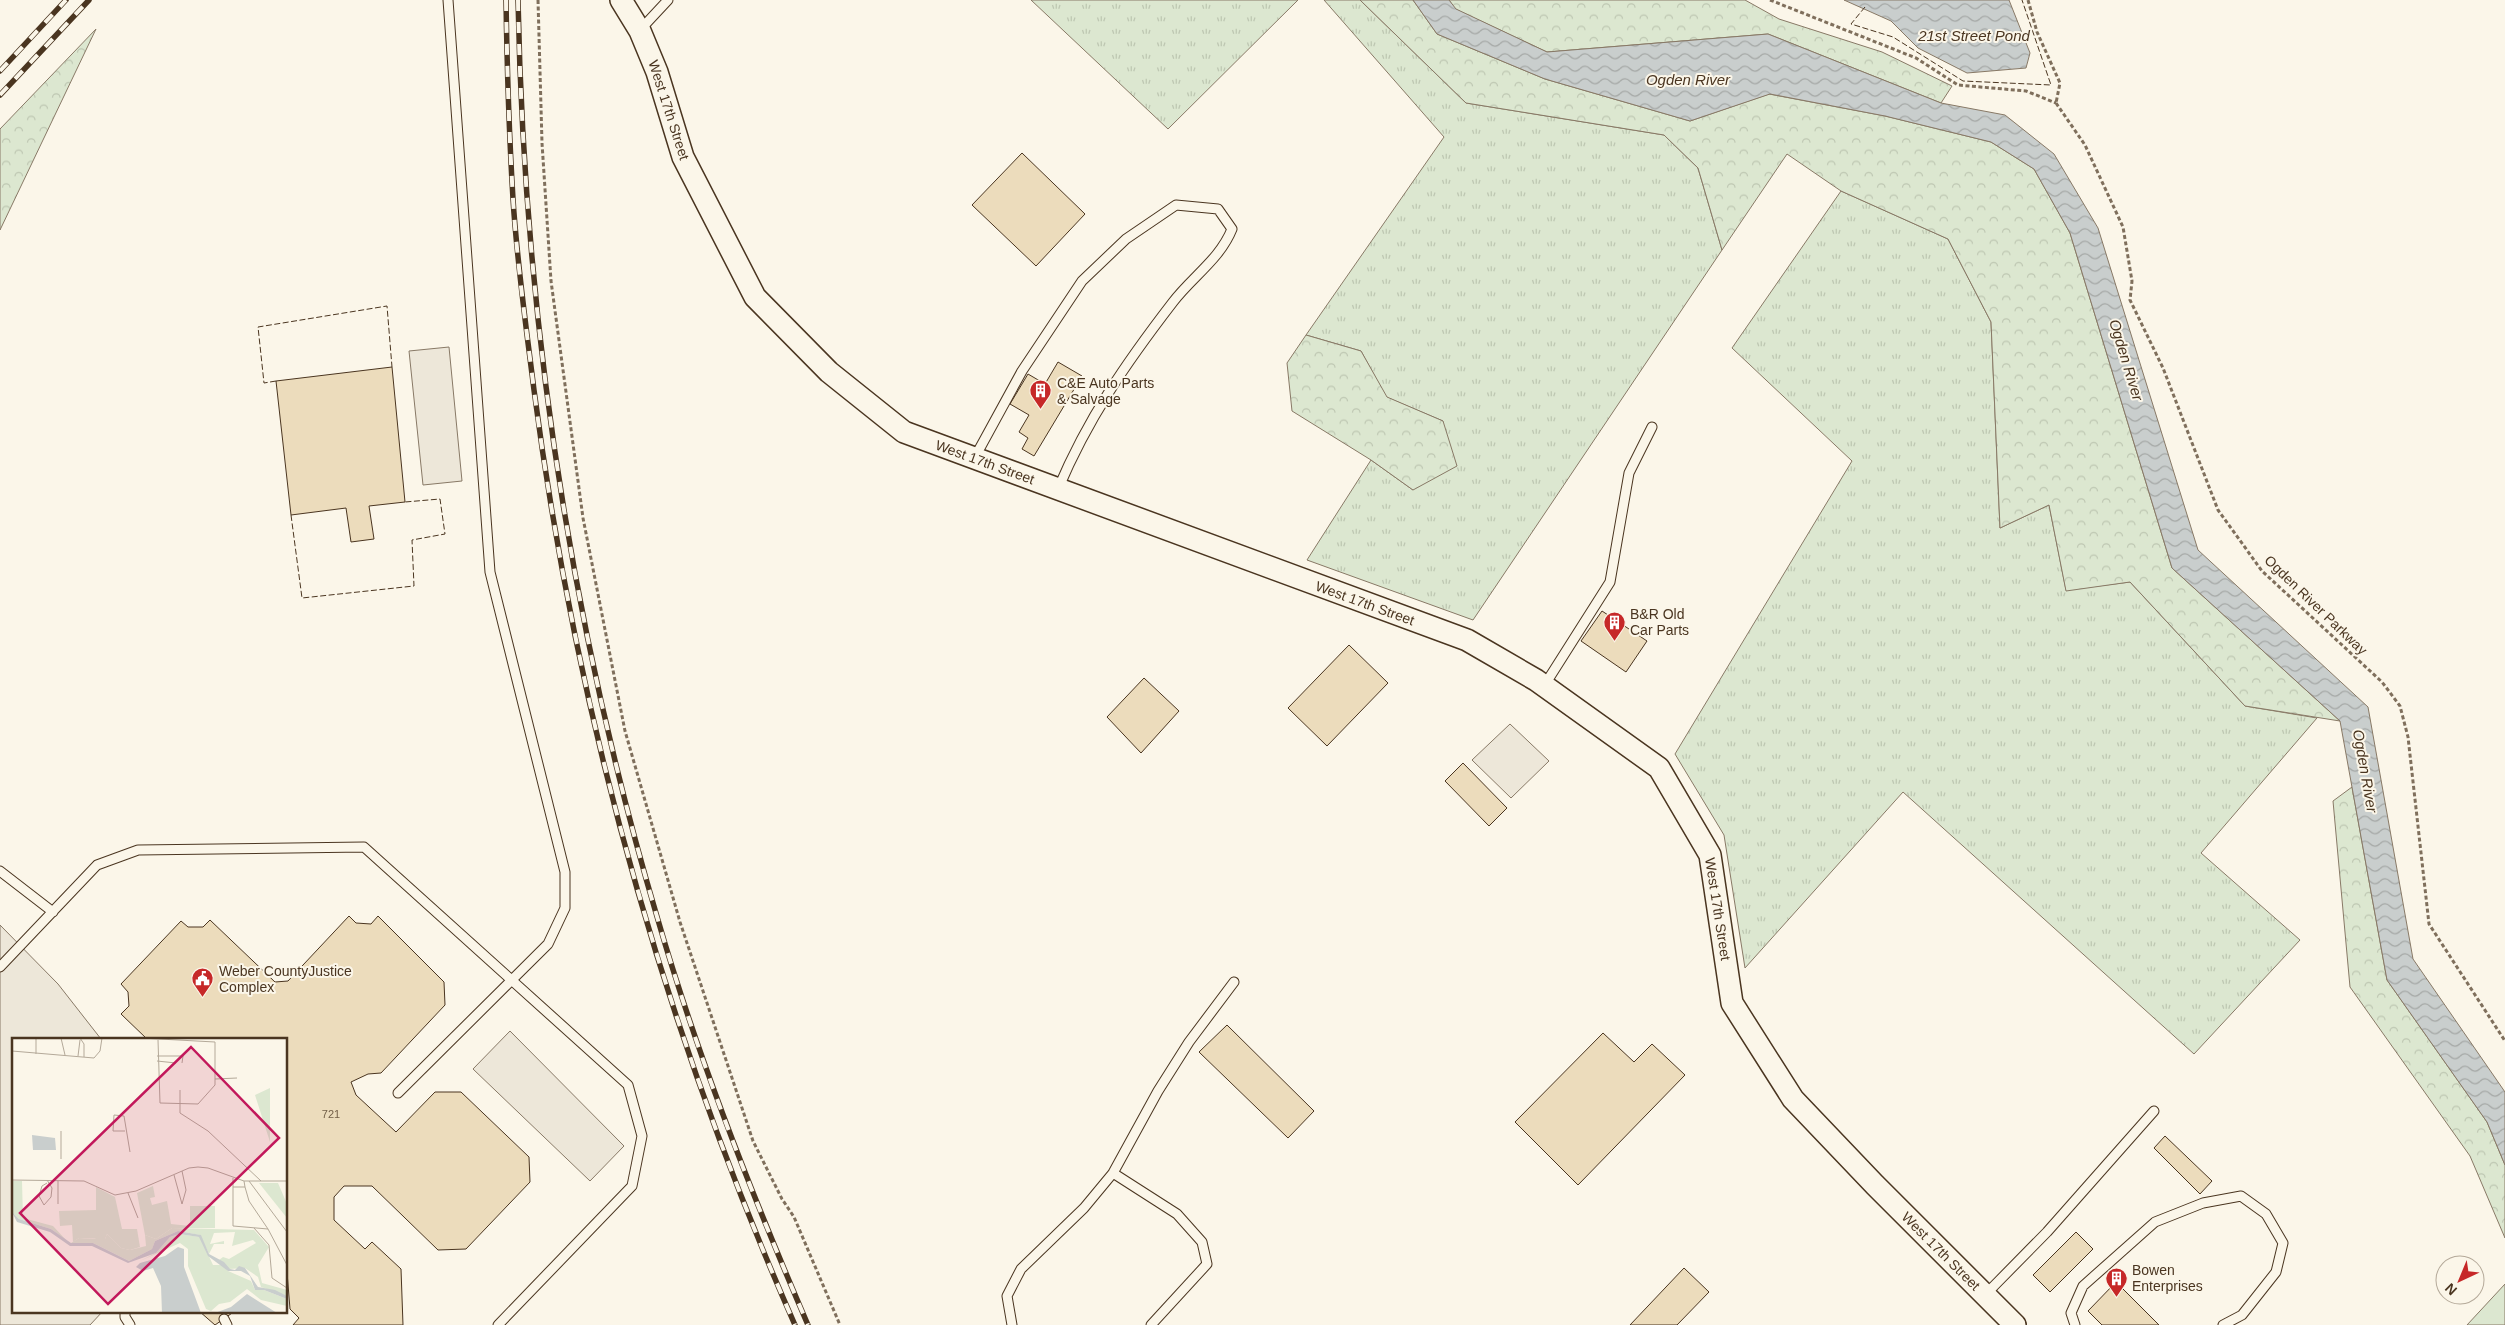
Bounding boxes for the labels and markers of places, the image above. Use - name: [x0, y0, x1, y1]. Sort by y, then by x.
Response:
- place label: C&E Auto Parts & Salvage: [1057, 375, 1154, 407]
- building icon: C&E Auto Parts & Salvage: [1029, 379, 1053, 410]
- place label: B&R Old Car Parts: [1630, 606, 1689, 638]
- building icon: B&R Old Car Parts: [1602, 610, 1626, 641]
- place label: Weber CountyJustice Complex: [219, 963, 352, 995]
- public building icon: Weber CountyJustice Complex: [191, 967, 215, 998]
- place label: Bowen Enterprises: [2132, 1262, 2203, 1294]
- building icon: Bowen Enterprises: [2104, 1266, 2128, 1297]

